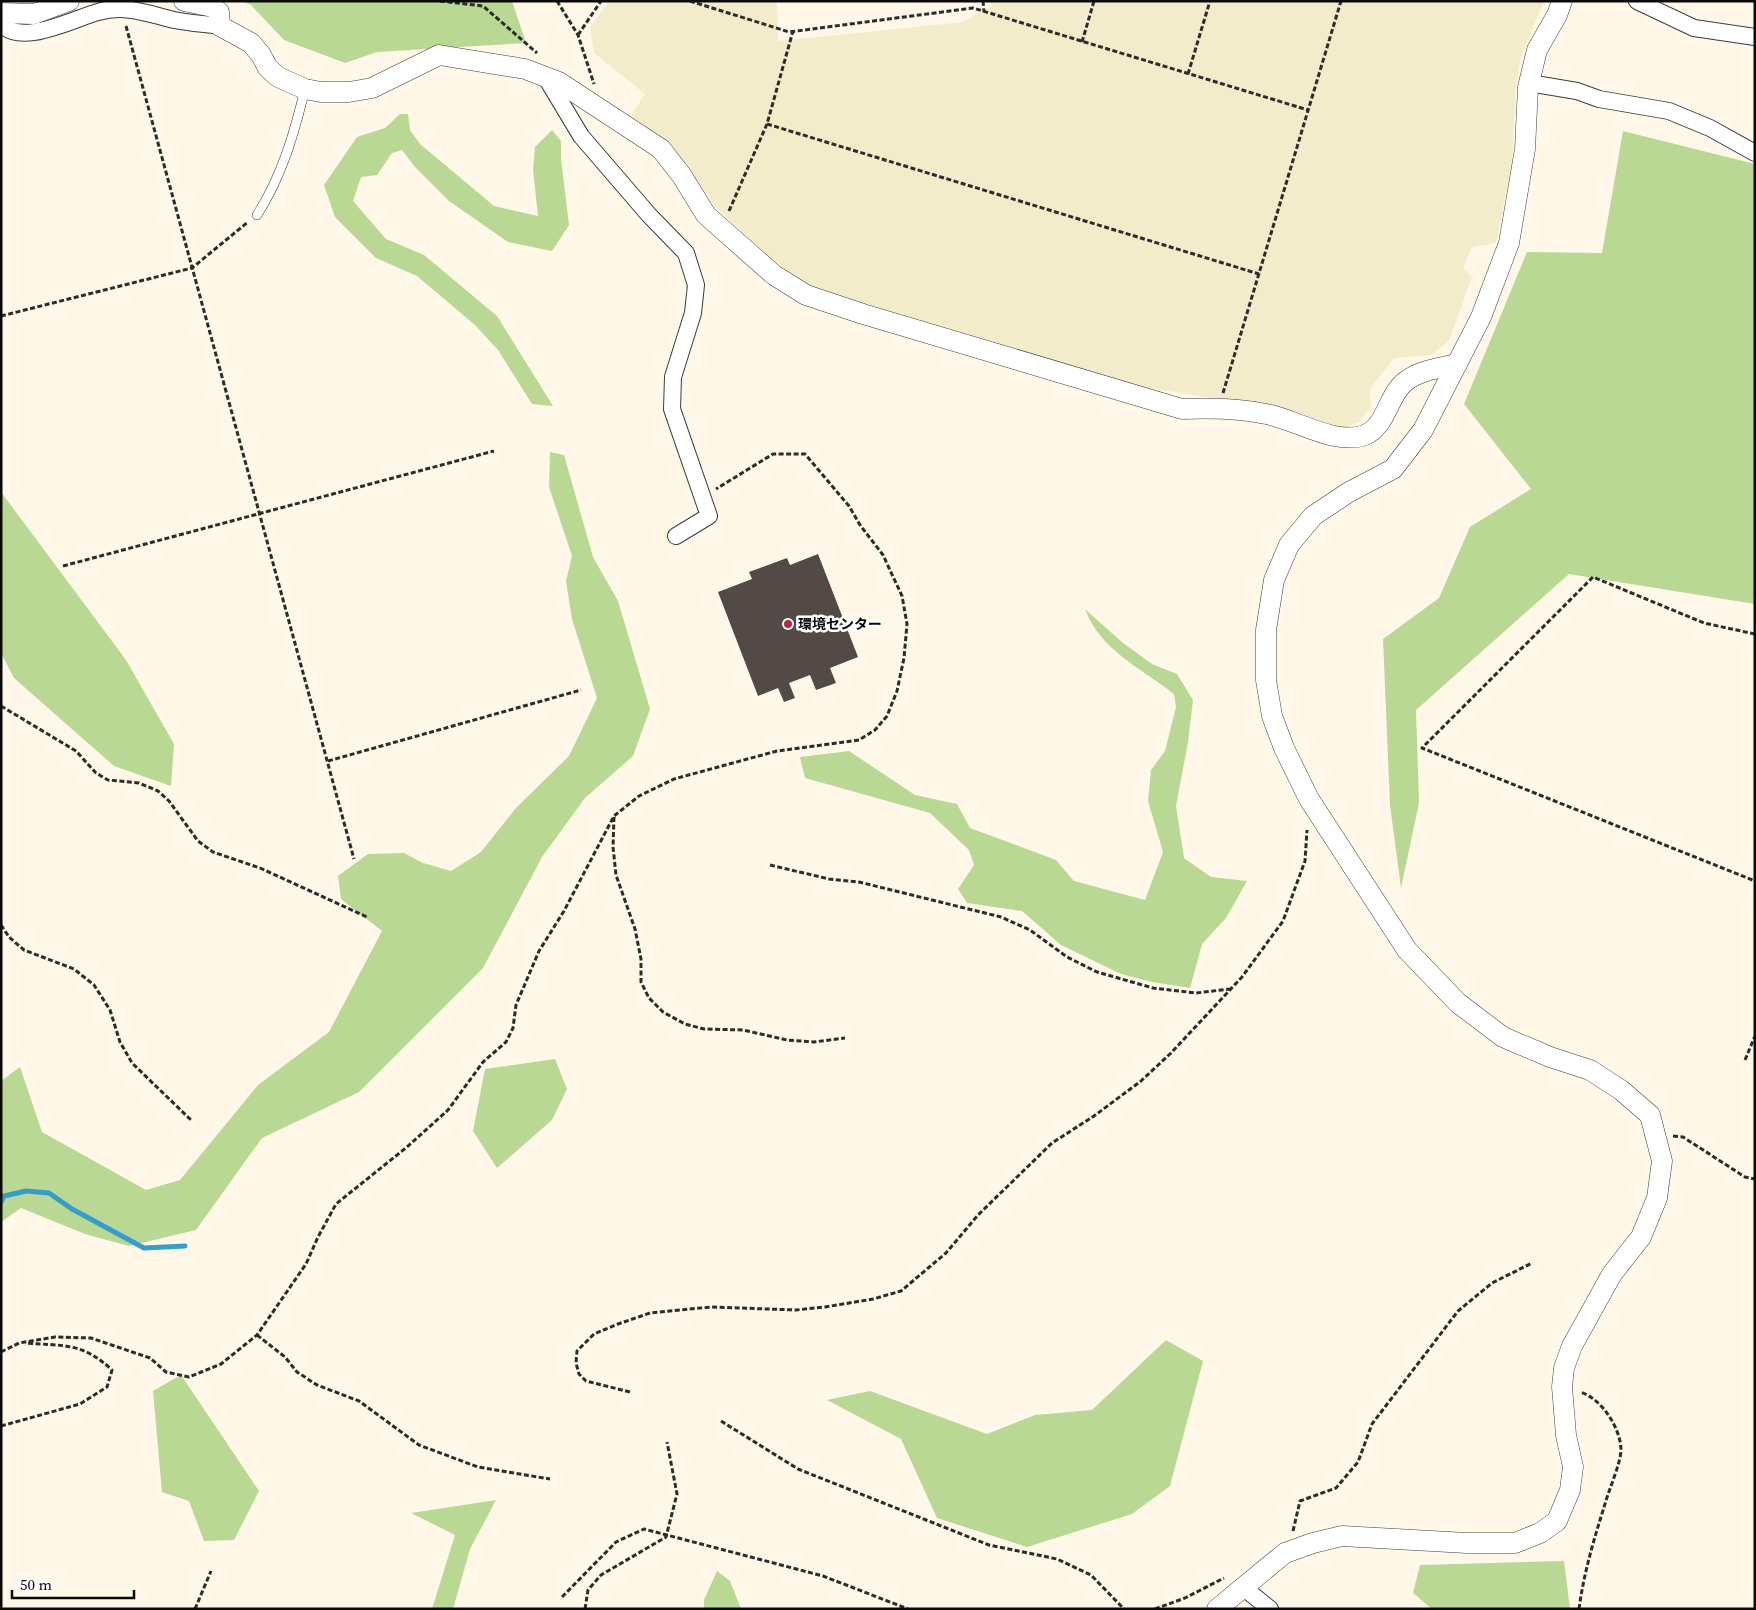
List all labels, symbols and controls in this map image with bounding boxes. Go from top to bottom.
place label: 環境センター [798,614,882,634]
marker: 環境センター [782,618,794,630]
scale bar [12,1568,135,1600]
text: 50 m [20,1574,52,1595]

